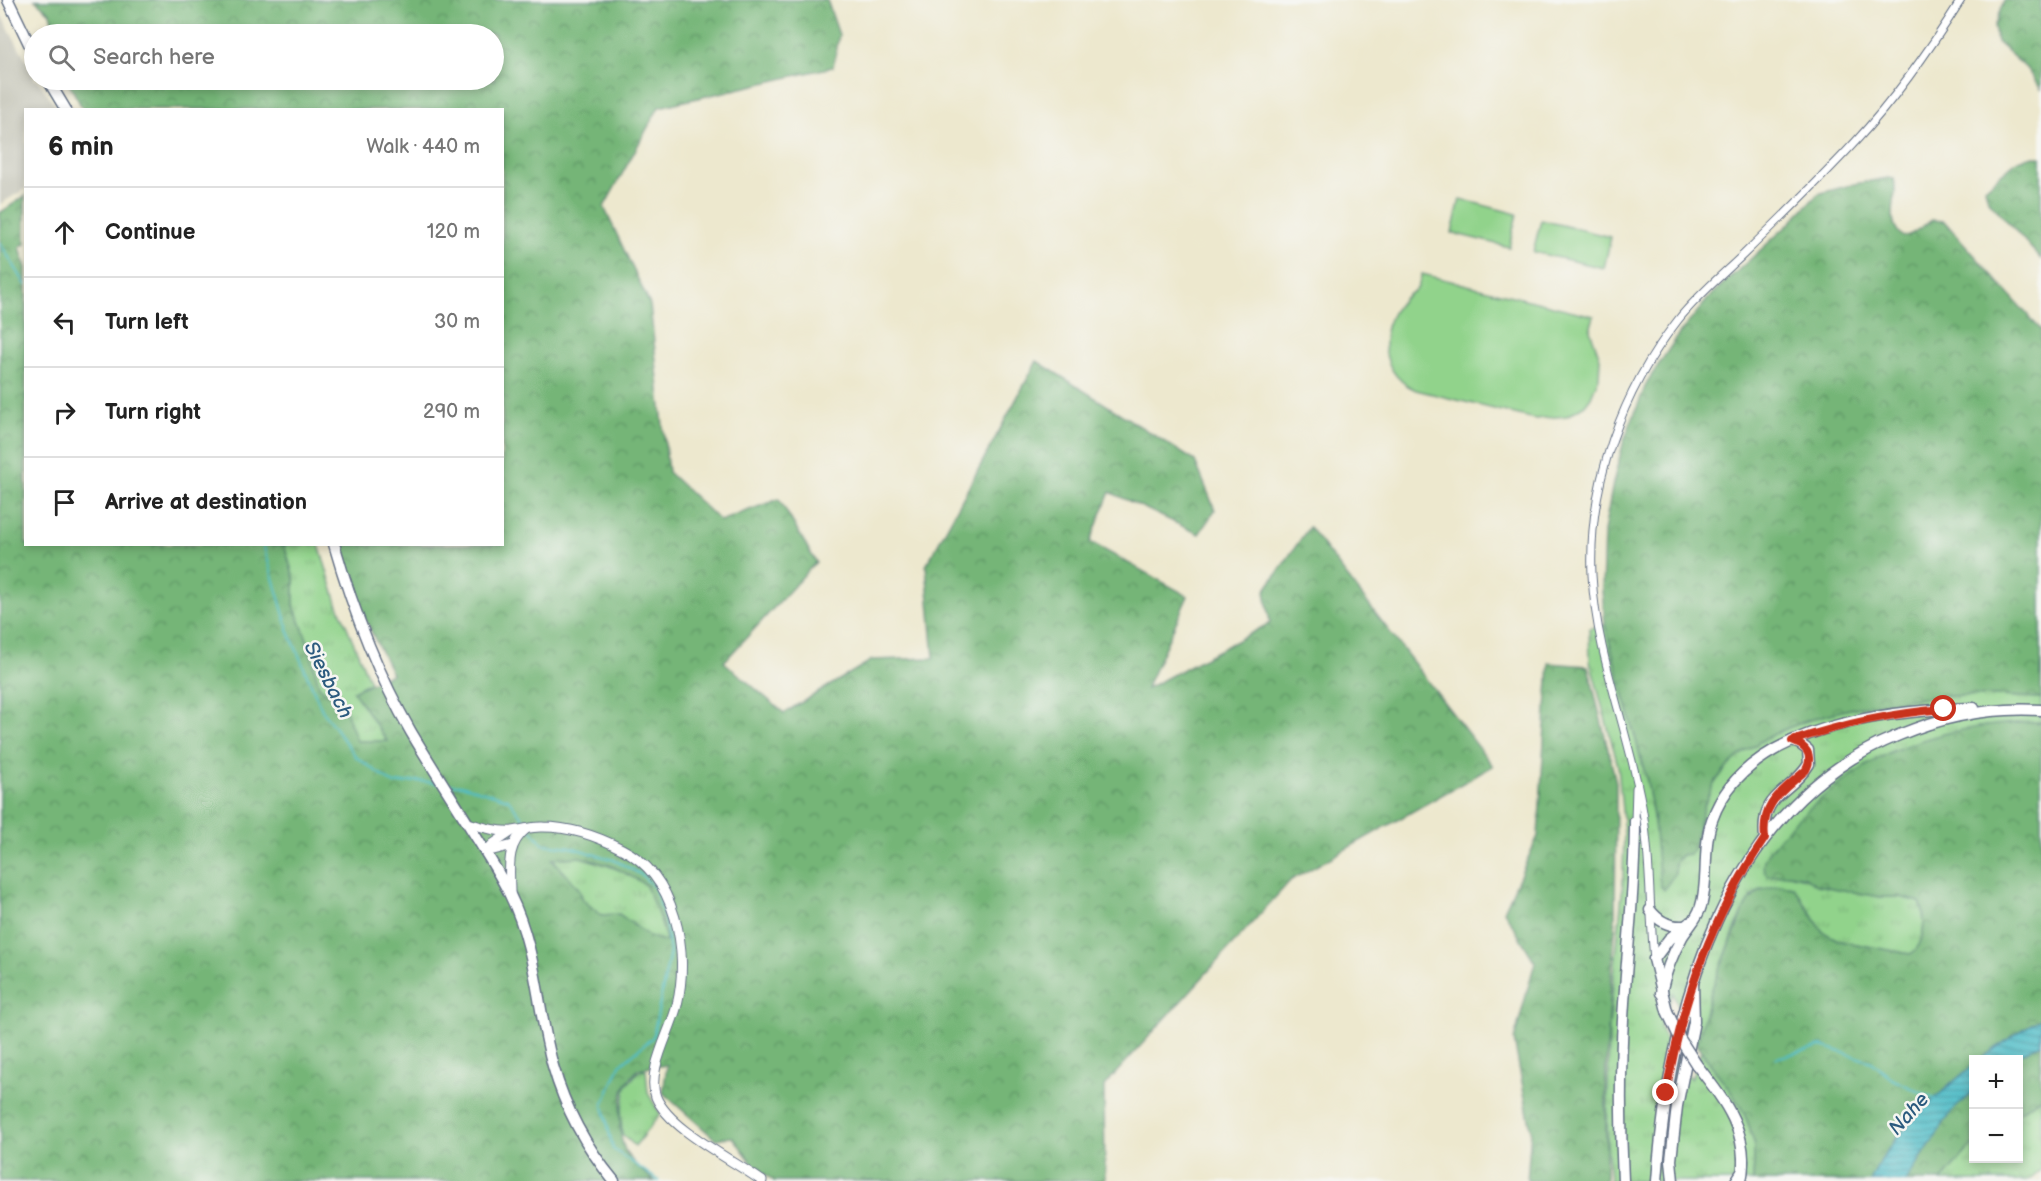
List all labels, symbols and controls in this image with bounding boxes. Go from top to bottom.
search box [24,24,504,90]
icon: search [45,41,78,74]
text: Search here [93,44,215,71]
text: 6 min [48,132,114,163]
text: Walk · 440 m [366,135,480,159]
icon: ahead [48,216,81,249]
text: Continue [105,219,195,246]
text: 120 m [427,220,480,244]
icon: left [48,306,81,339]
text: Turn left [105,309,189,336]
text: 30 m [434,310,480,334]
icon: right [48,396,81,429]
text: Turn right [105,399,201,426]
text: 290 m [423,400,480,424]
icon: arrive [48,486,81,519]
text: Arrive at destination [105,489,307,516]
water label: Siesbach [298,638,358,722]
route start [1930,695,1956,721]
map controls [1969,1055,2023,1163]
button: + [1969,1055,2023,1109]
route end [1652,1079,1678,1105]
water label: Nahe [1884,1088,1935,1140]
button: − [1969,1109,2023,1163]

